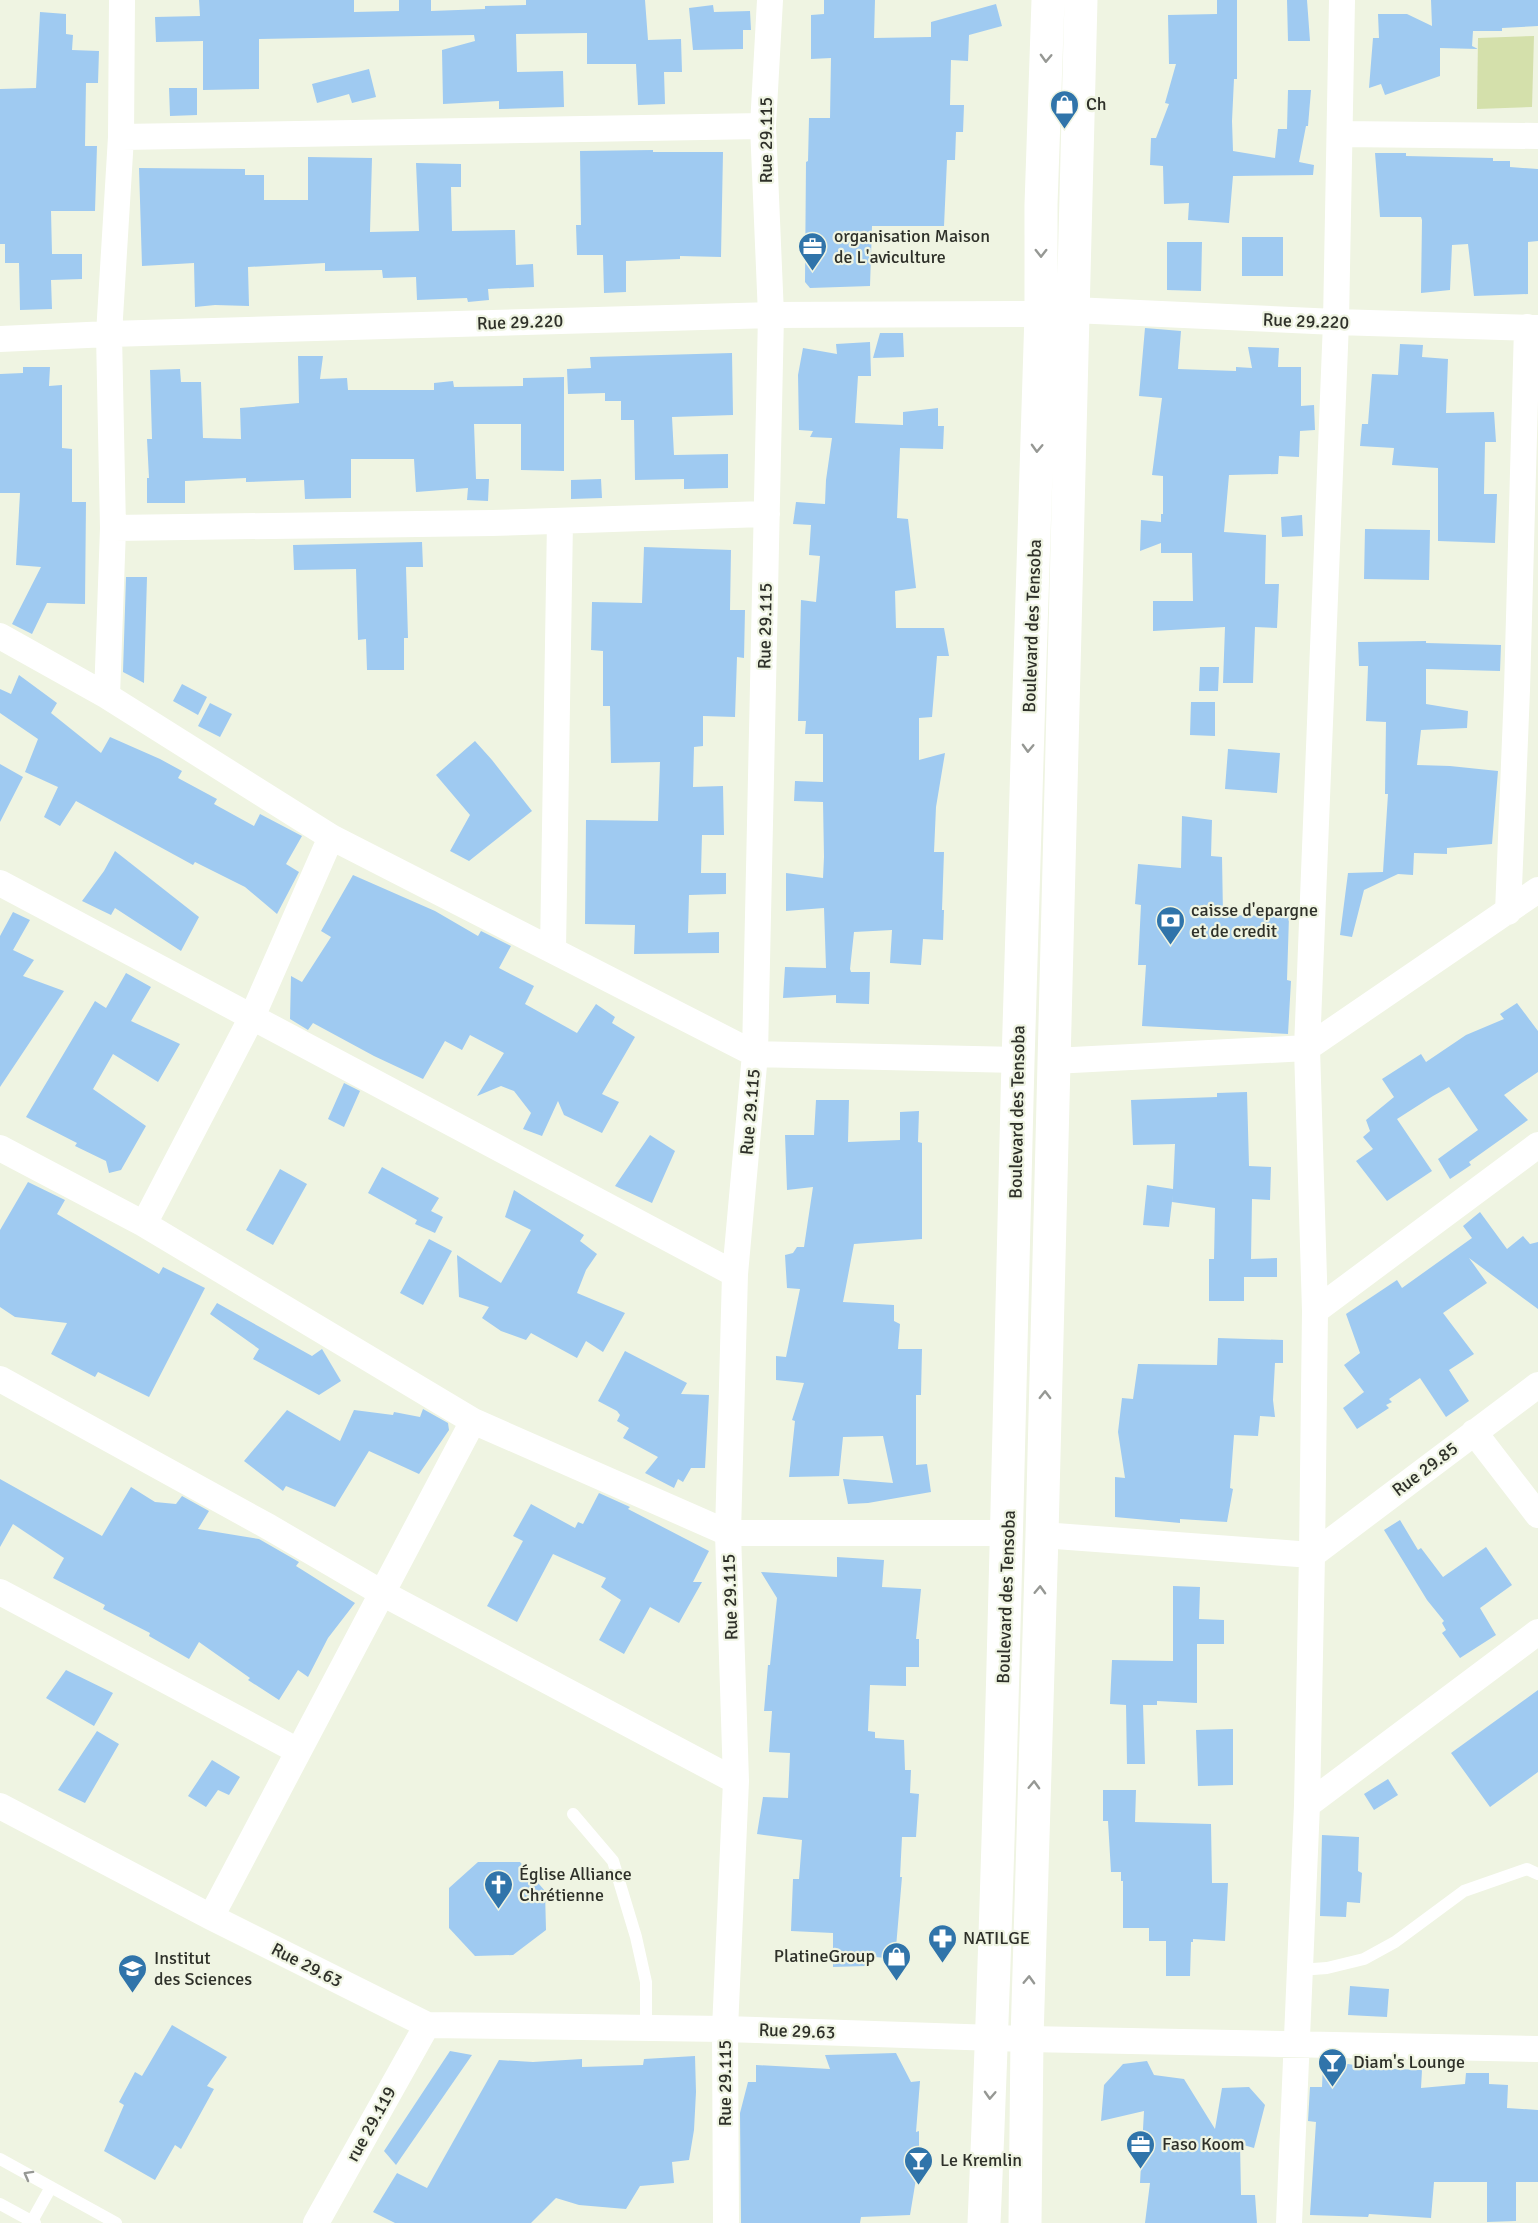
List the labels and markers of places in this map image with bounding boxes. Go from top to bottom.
shop icon: Ch [1049,88,1081,130]
place label: Ch [1086,93,1107,115]
place label: organisation Maison de L'aviculture [834,225,990,268]
office icon: organisation Maison de L'aviculture [797,230,829,272]
place label: caisse d'epargne et de credit [1191,899,1318,942]
bank icon: caisse d'epargne et de credit [1154,904,1186,946]
place label: Église Alliance Chrétienne [519,1863,632,1906]
church icon: Église Alliance Chrétienne [482,1868,514,1910]
pharmacy icon: NATILGE [926,1922,958,1964]
place label: NATILGE [963,1927,1030,1949]
shop icon: PlatineGroup [880,1940,912,1982]
place label: PlatineGroup [774,1945,875,1967]
place label: Institut des Sciences [154,1947,252,1990]
school or university icon: Institut des Sciences [117,1952,149,1994]
bar icon: Diam's Lounge [1316,2046,1348,2088]
place label: Diam's Lounge [1353,2051,1465,2073]
office icon: Faso Koom [1125,2128,1157,2170]
place label: Faso Koom [1162,2133,1245,2155]
bar icon: Le Kremlin [903,2144,935,2186]
place label: Le Kremlin [940,2149,1022,2171]

